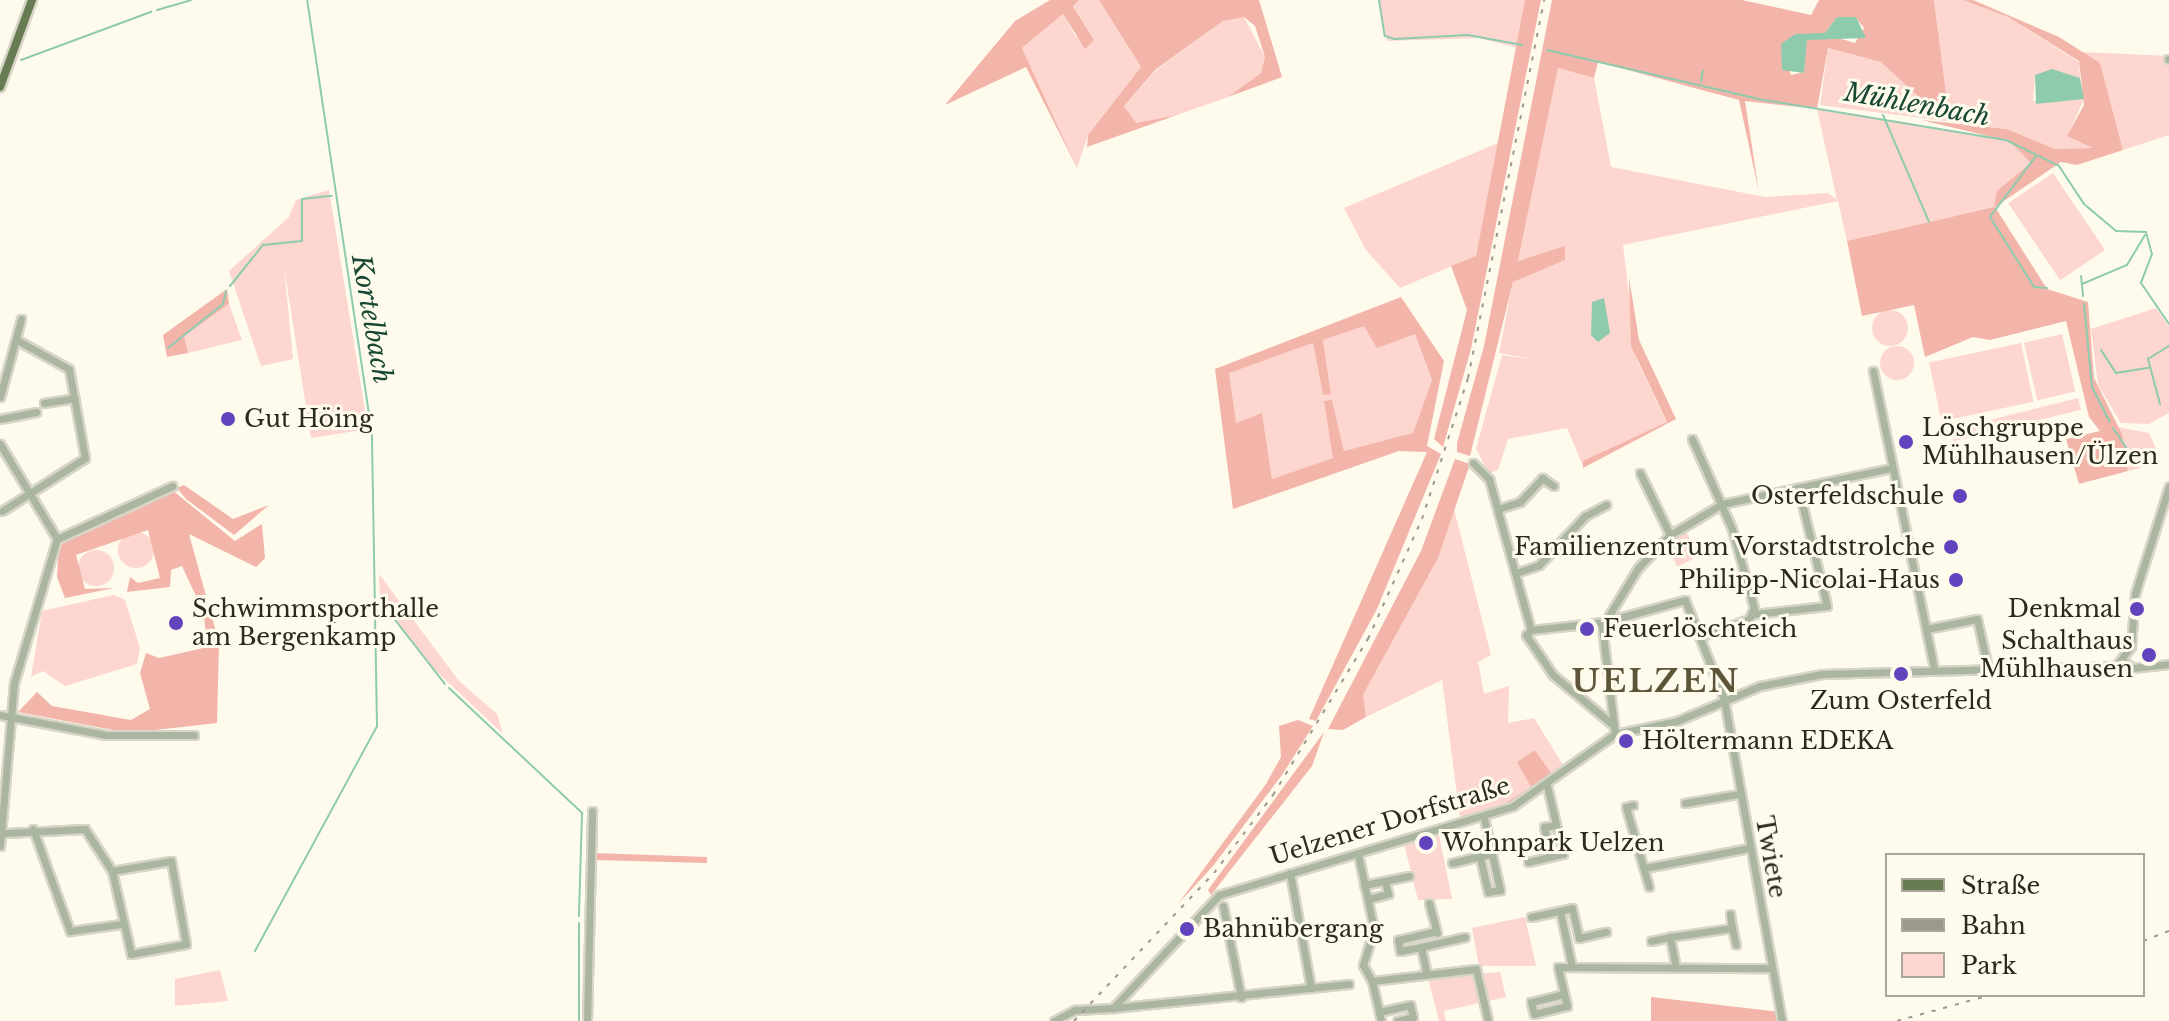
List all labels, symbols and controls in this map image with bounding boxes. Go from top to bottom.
water label: Mühlenbach [1842,77,1992,133]
water label: Kortelbach [344,252,398,386]
place label: Gut Höing [244,405,373,433]
marker: Gut Höing [219,410,237,428]
place label: Löschgruppe Mühlhausen/Ülzen [1922,414,2158,470]
marker: Löschgruppe Mühlhausen/Ülzen [1897,433,1915,451]
place label: Osterfeldschule [1751,482,1944,510]
marker: Osterfeldschule [1951,487,1969,505]
place label: Familienzentrum Vorstadtstrolche [1513,533,1935,561]
marker: Familienzentrum Vorstadtstrolche [1942,538,1960,556]
place label: Philipp-Nicolai-Haus [1679,566,1940,594]
marker: Philipp-Nicolai-Haus [1947,571,1965,589]
place label: Schwimmsporthalle am Bergenkamp [192,595,439,651]
place label: Denkmal [2008,595,2121,623]
marker: Denkmal [2128,600,2146,618]
marker: Schwimmsporthalle am Bergenkamp [167,614,185,632]
place label: Feuerlöschteich [1603,615,1797,643]
marker: Feuerlöschteich [1578,620,1596,638]
place label: Schalthaus Mühlhausen [1980,627,2133,683]
marker: Schalthaus Mühlhausen [2140,646,2158,664]
district label: UELZEN [1572,662,1740,700]
marker: Zum Osterfeld [1892,665,1910,683]
place label: Zum Osterfeld [1810,687,1992,715]
place label: Höltermann EDEKA [1642,727,1893,755]
marker: Höltermann EDEKA [1617,732,1635,750]
street label: Uelzener Dorfstraße [1266,771,1514,871]
street label: Twiete [1750,814,1792,900]
place label: Wohnpark Uelzen [1442,829,1665,857]
marker: Wohnpark Uelzen [1417,834,1435,852]
legend [1885,853,2145,997]
text: Straße [1961,871,2040,900]
text: Bahn [1961,911,2026,940]
place label: Bahnübergang [1203,915,1383,943]
marker: Bahnübergang [1178,920,1196,938]
text: Park [1961,951,2017,980]

